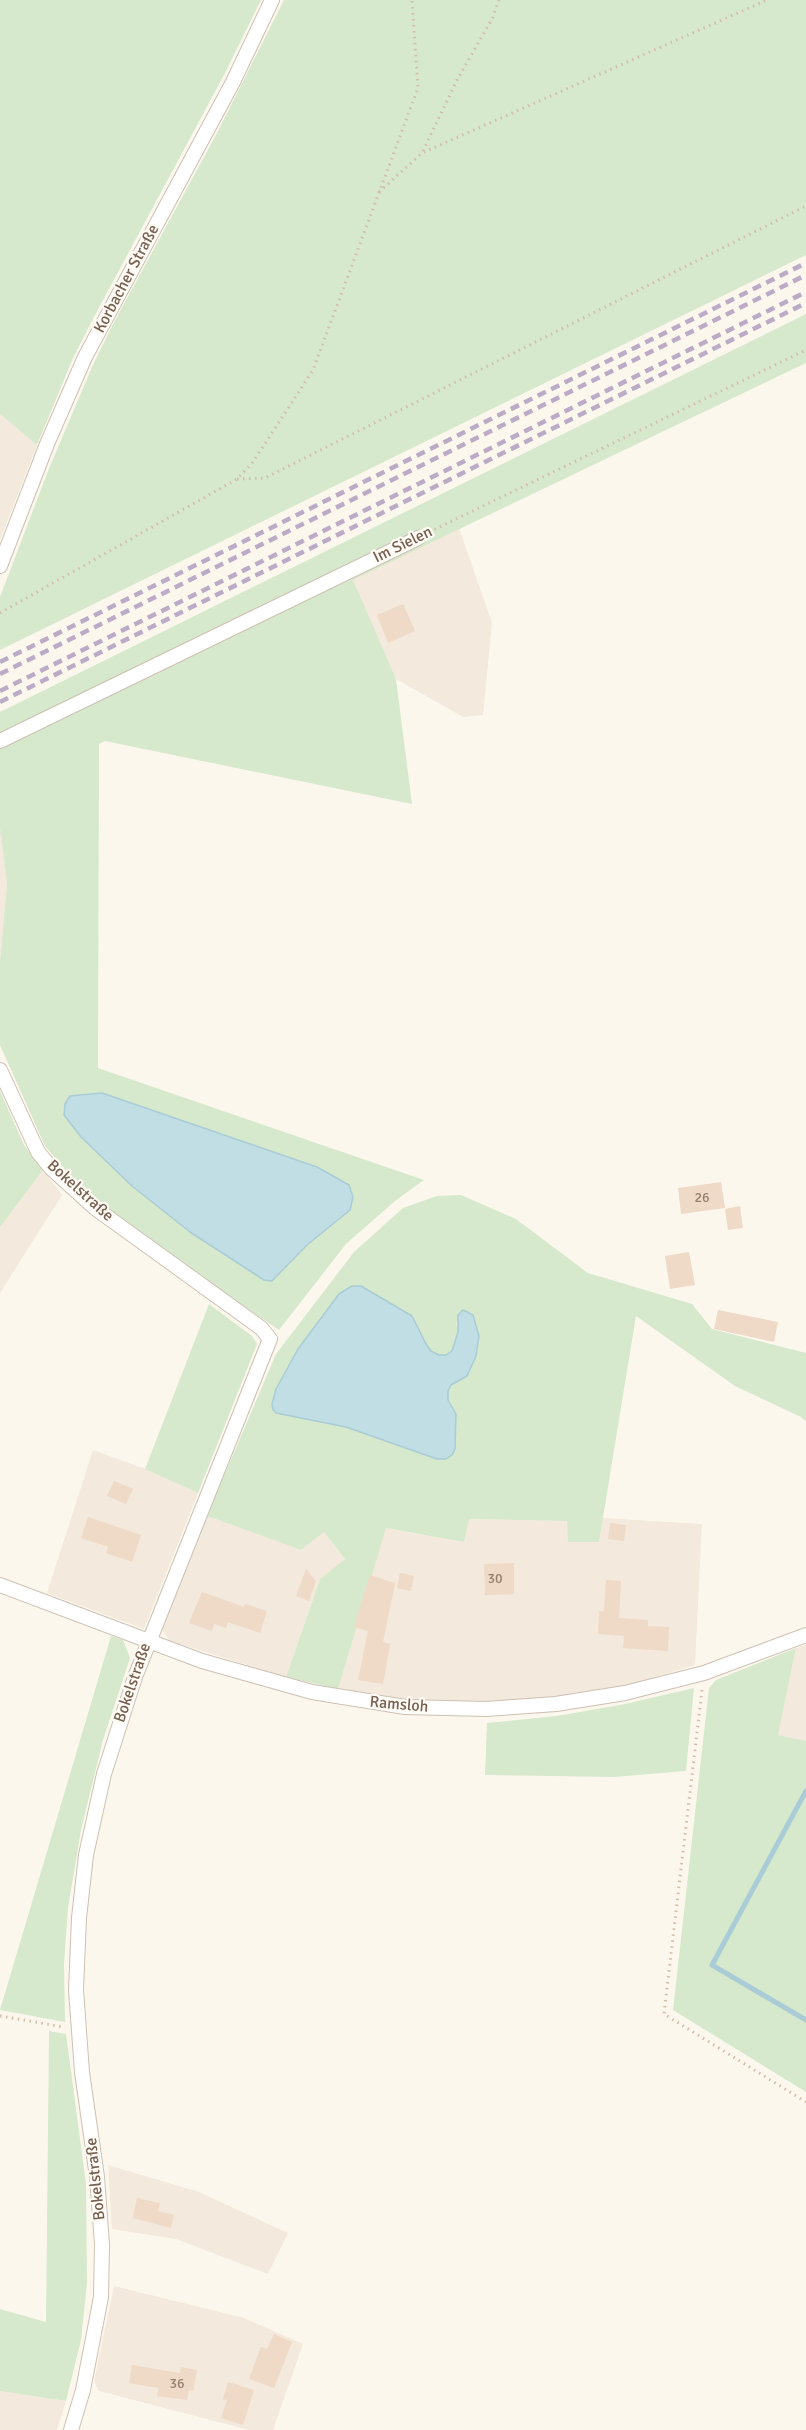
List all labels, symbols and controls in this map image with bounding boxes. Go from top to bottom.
street label: Korbacher Straße [90,221,164,337]
street label: Im Sielen [370,522,436,568]
street label: Bokelstraße [43,1156,117,1226]
house number: 26 [694,1190,710,1206]
house number: 30 [487,1571,503,1587]
street label: Bokelstraße [110,1641,156,1725]
street label: Ramsloh [369,1693,429,1717]
street label: Bokelstraße [82,2137,110,2221]
house number: 36 [169,2376,185,2392]

